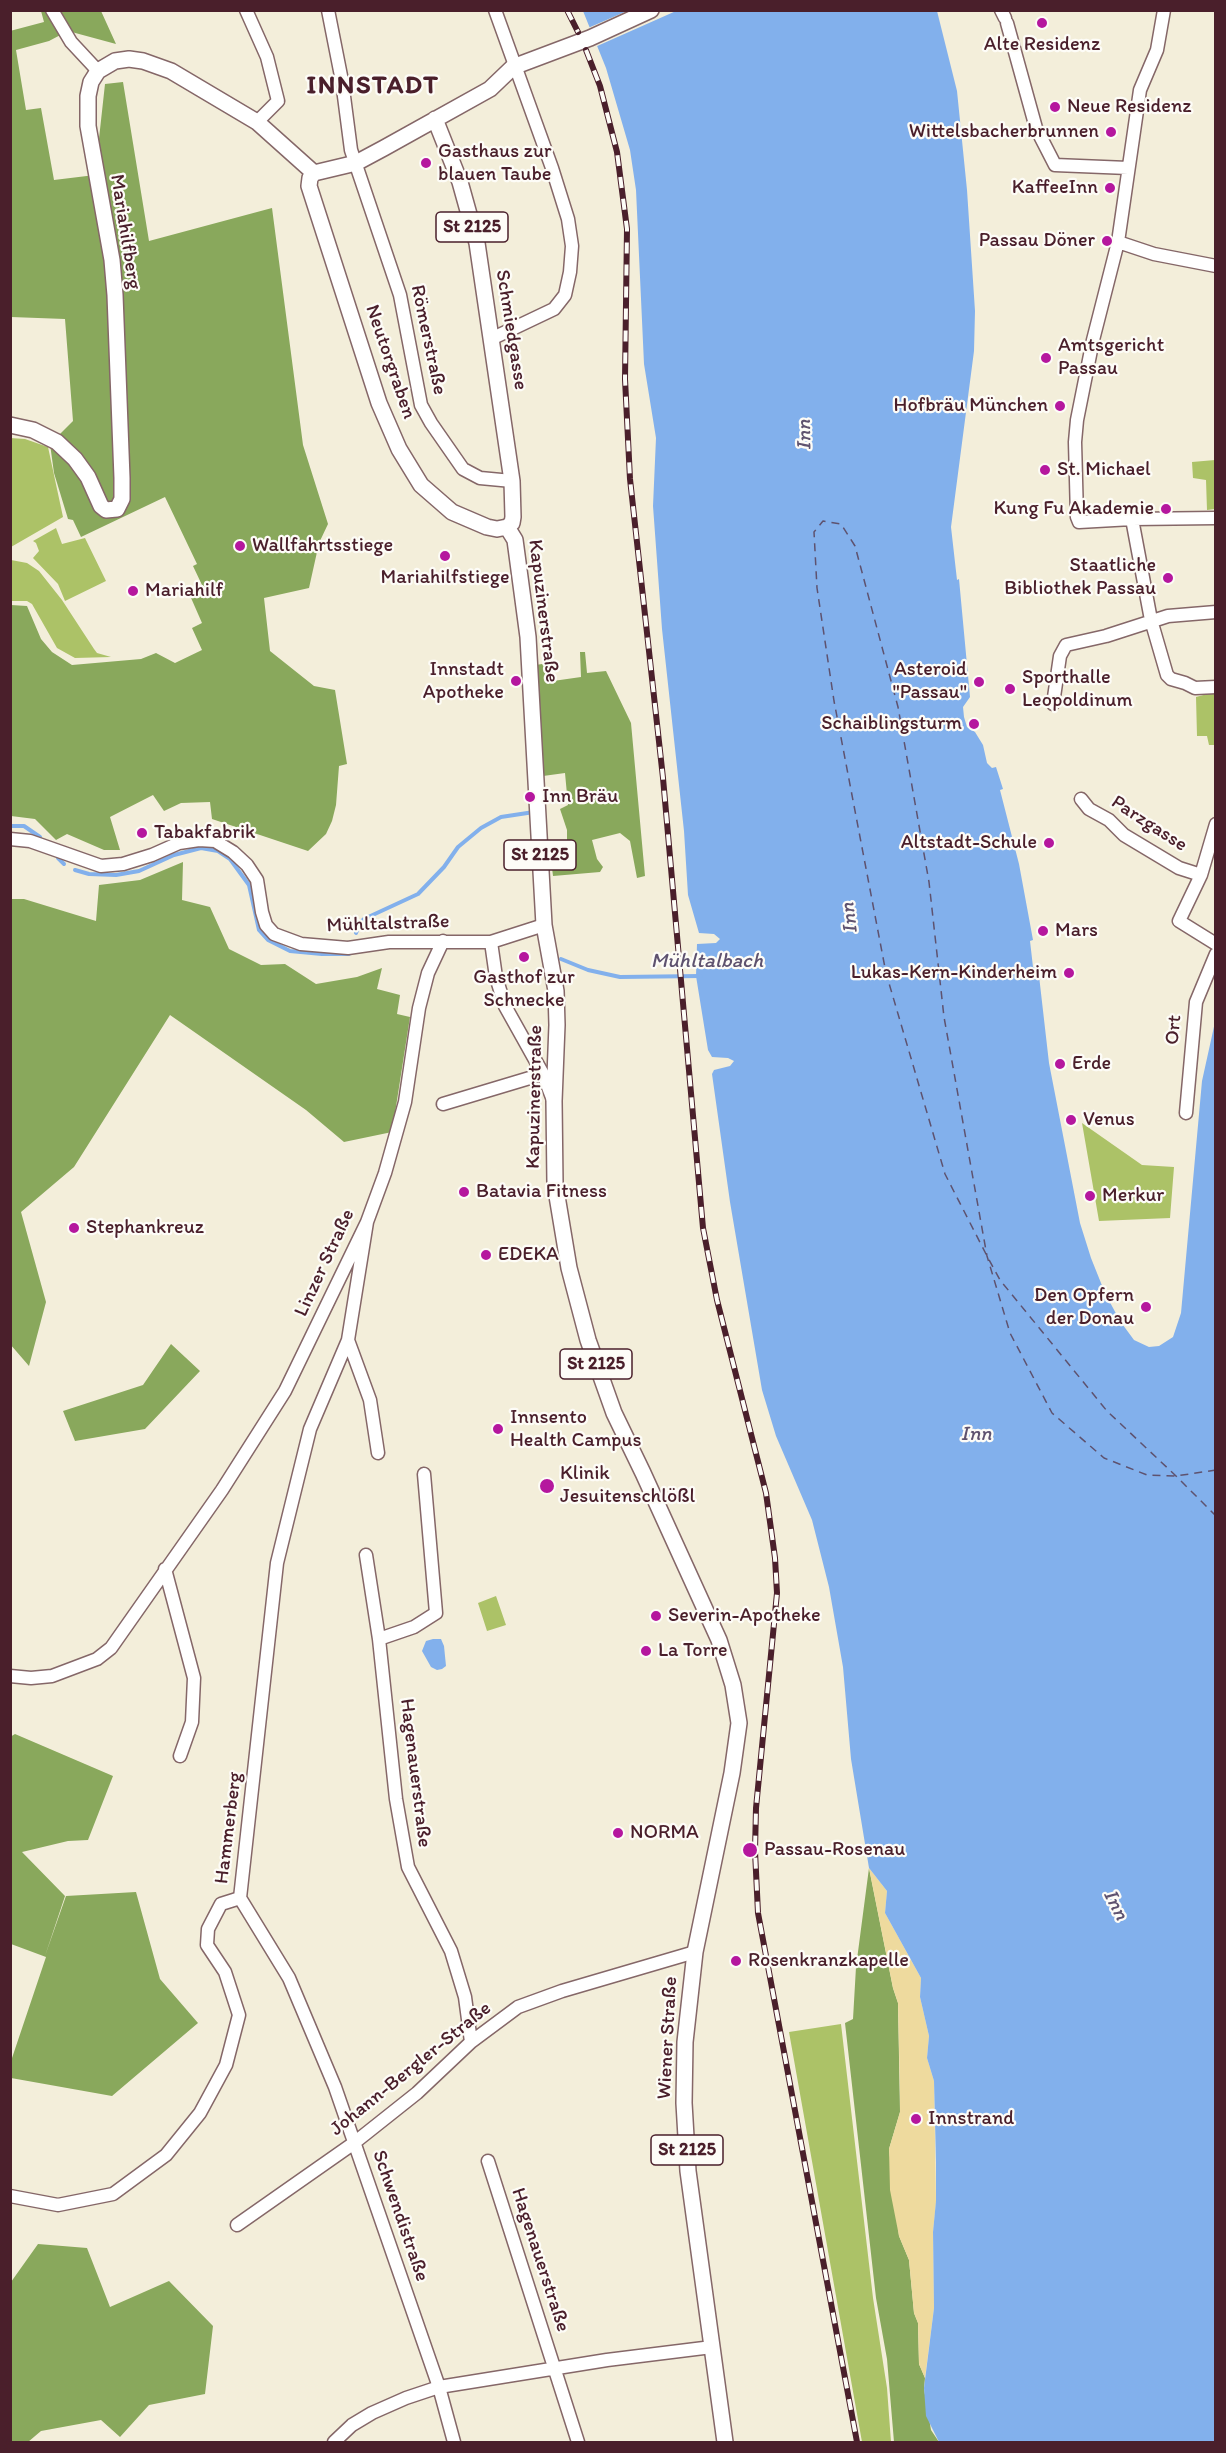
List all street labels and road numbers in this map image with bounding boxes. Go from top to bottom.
street label: Mariahilfberg [104,173,146,291]
road number: St 2125 [436,212,508,242]
street label: Schmiedgasse [490,268,532,392]
street label: Römerstraße [405,283,451,397]
street label: Neutorgraben [359,302,421,422]
street label: Kapuzinerstraße [522,538,564,684]
street label: Parzgasse [1106,791,1192,857]
road number: St 2125 [504,840,576,870]
street label: Mühltalstraße [326,910,450,938]
street label: Ort [1161,1014,1187,1046]
street label: Kapuzinerstraße [522,1025,548,1169]
street label: Linzer Straße [290,1205,360,1321]
road number: St 2125 [560,1349,632,1379]
street label: Hagenauerstraße [394,1697,436,1849]
street label: Hammerberg [210,1771,248,1885]
street label: Wiener Straße [653,1976,683,2100]
street label: Johann-Bergler-Straße [326,1997,496,2141]
road number: St 2125 [651,2135,723,2165]
street label: Schwendistraße [366,2147,434,2285]
street label: Hagenauerstraße [505,2185,575,2335]

